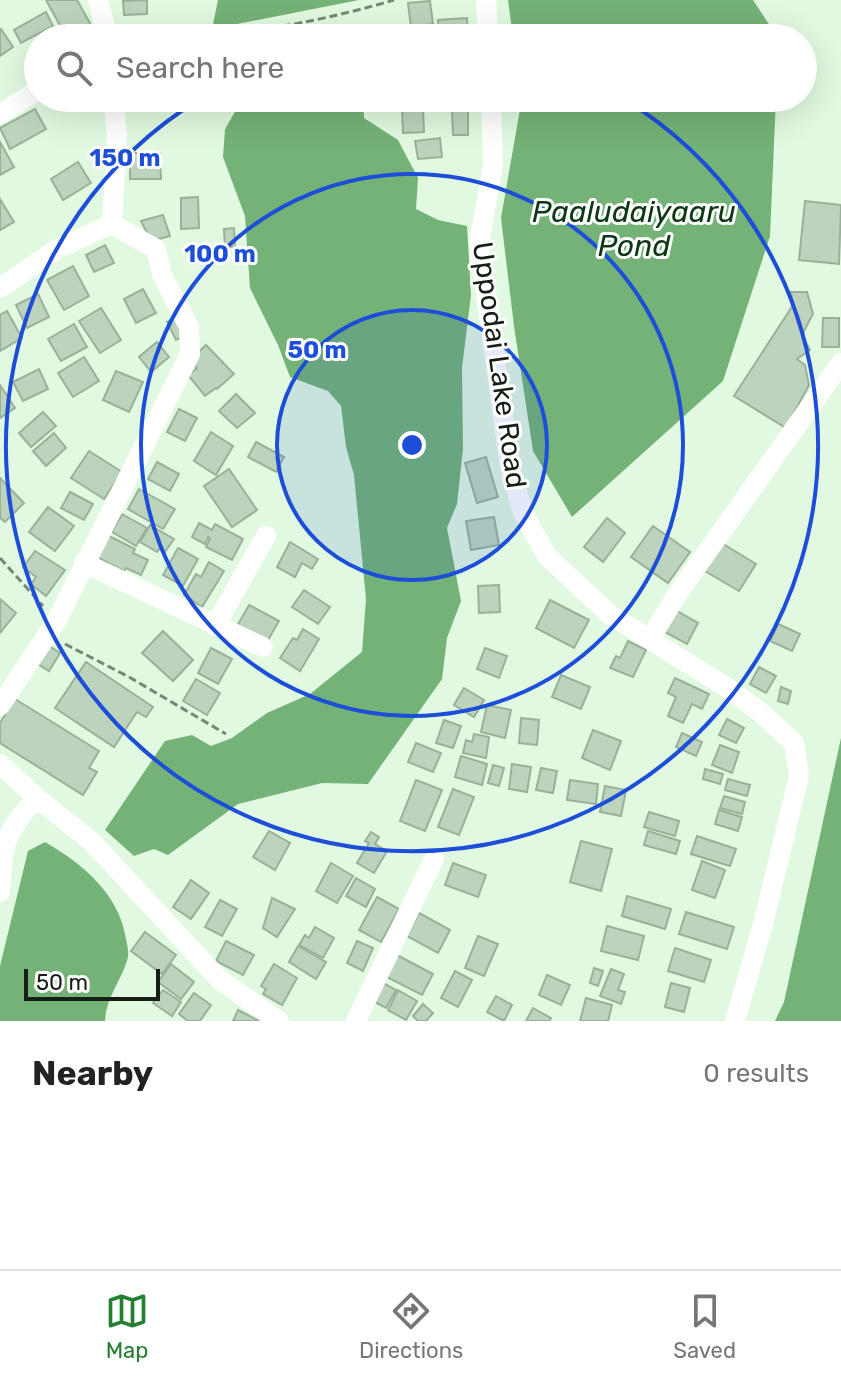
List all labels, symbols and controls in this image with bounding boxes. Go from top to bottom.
search box [24,24,817,112]
icon: search [52,46,96,90]
text: Search here [116,50,284,86]
text: 150 m [90,144,160,172]
water label: Paaludaiyaaru Pond [532,194,736,264]
text: 100 m [184,240,256,268]
street label: Uppodai Lake Road [466,240,533,491]
text: 50 m [288,336,346,364]
centre of rings [398,431,426,459]
scale bar [24,965,160,1001]
text: 50 m [36,969,88,996]
text: Nearby [32,1053,153,1094]
text: 0 results [703,1058,809,1089]
tab: Map [105,1289,149,1364]
tab: Directions [359,1289,463,1364]
tab: Saved [673,1289,736,1364]

